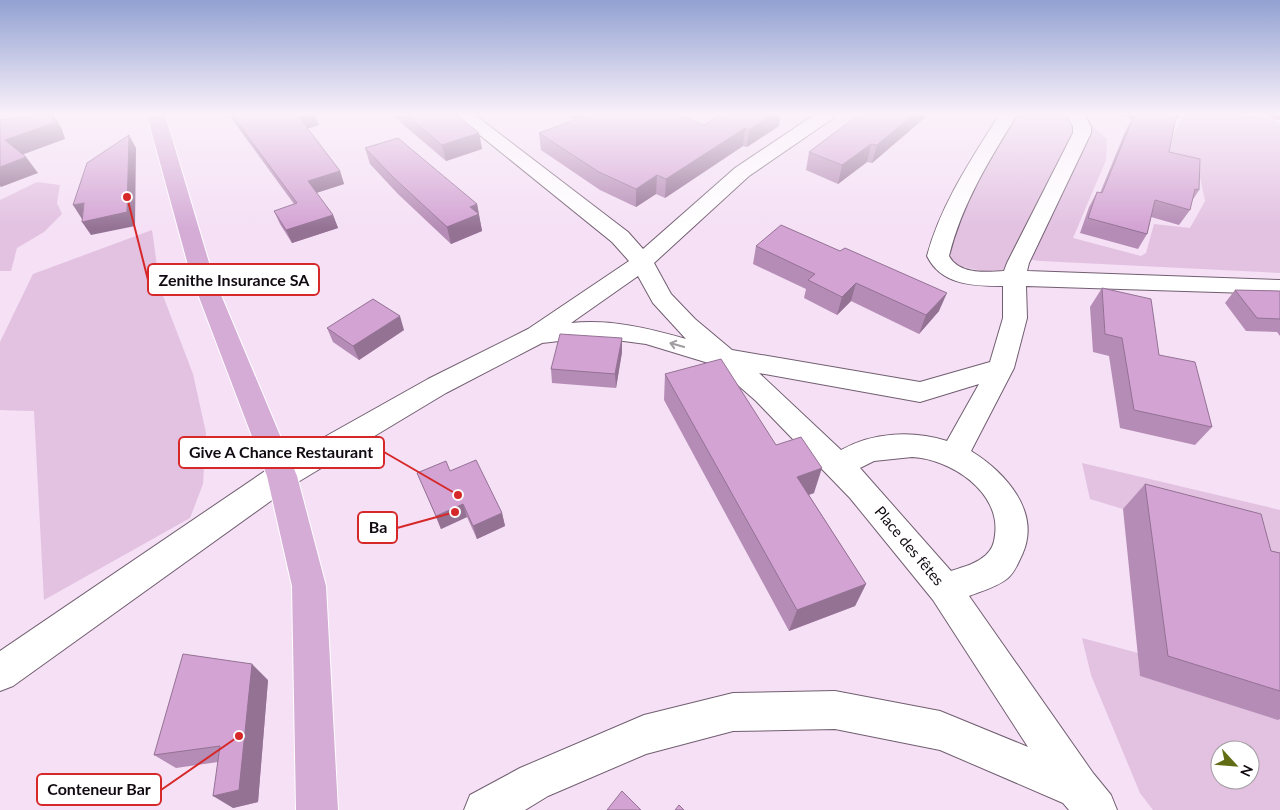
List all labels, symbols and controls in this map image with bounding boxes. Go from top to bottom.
callout: Zenithe Insurance SA [148,264,319,295]
text: Zenithe Insurance SA [159,270,310,289]
one-way arrow [670,339,686,349]
callout: Give A Chance Restaurant [179,437,384,468]
text: Give A Chance Restaurant [189,442,373,461]
street label: Place des fêtes [871,502,948,589]
callout: Ba [358,512,397,543]
text: Ba [369,517,387,536]
north arrow [1210,740,1260,790]
text: N [1237,762,1257,779]
callout: Conteneur Bar [37,774,161,805]
text: Conteneur Bar [47,779,151,798]

